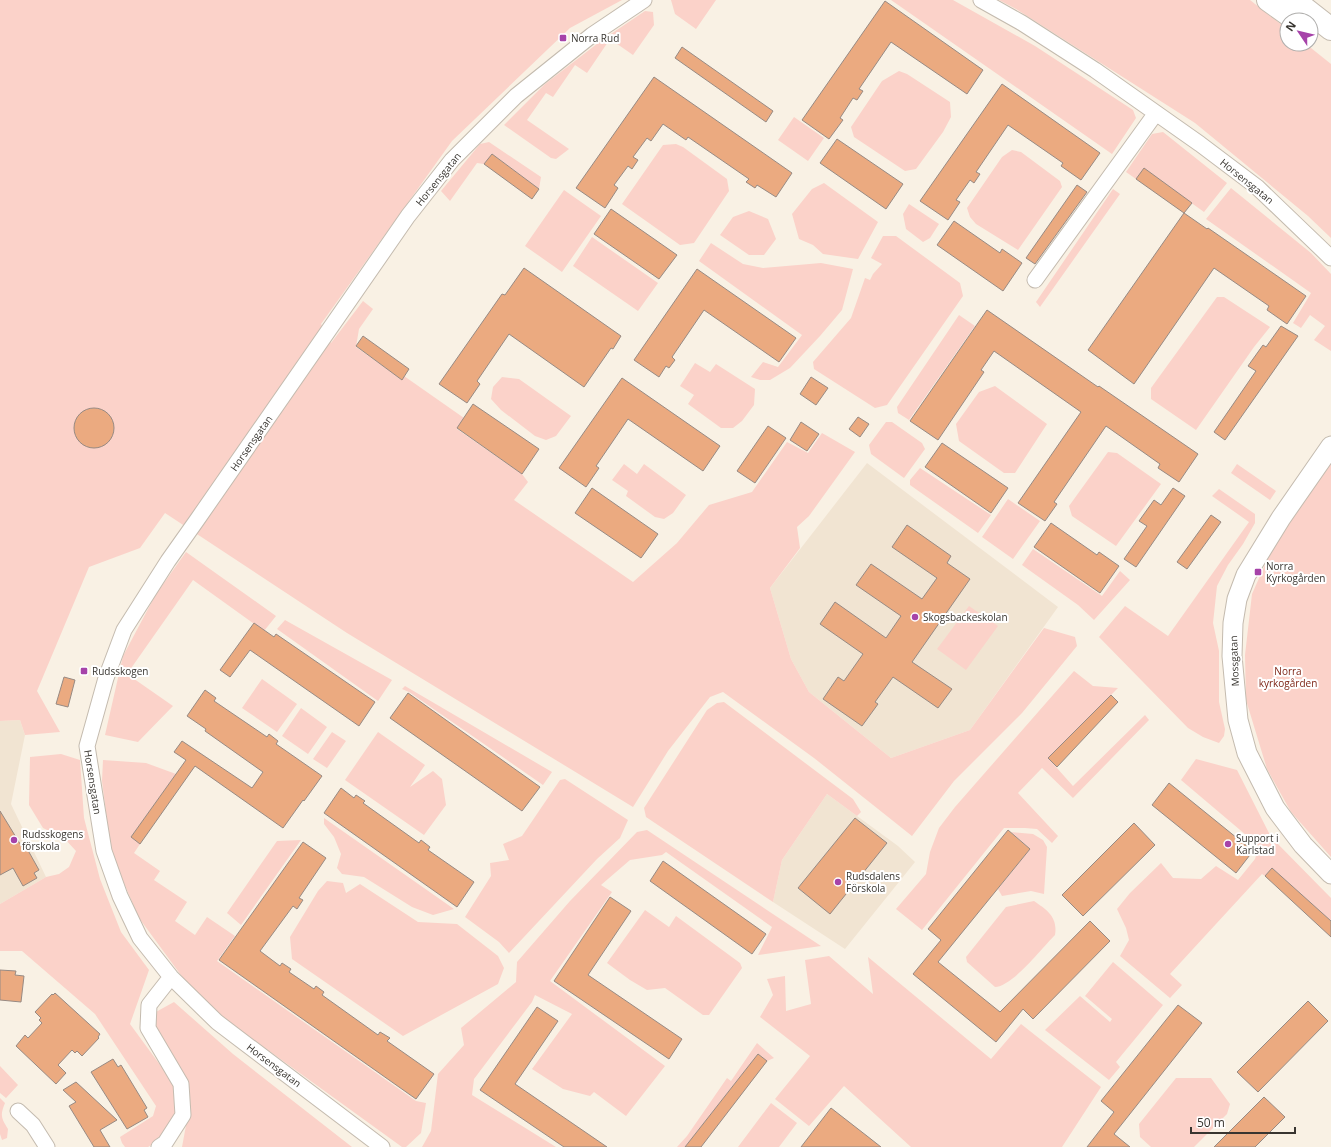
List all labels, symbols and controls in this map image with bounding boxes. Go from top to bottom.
north arrow [1279,12,1319,52]
text: N [1282,18,1299,34]
place label: Norra Rud [571,31,619,45]
marker: Norra Rud [558,33,568,43]
street label: Horsensgatan [412,149,464,209]
street label: Horsensgatan [1217,155,1277,207]
street label: Horsensgatan [227,412,275,474]
place label: Norra Kyrkogården [1266,559,1325,585]
marker: Norra Kyrkogården [1253,567,1263,577]
place label: Skogsbackeskolan [923,610,1008,624]
marker: Skogsbackeskolan [910,612,920,622]
street label: Mossgatan [1226,635,1242,687]
place label: Rudsskogen [92,664,148,678]
park label: Norra kyrkogården [1259,664,1317,690]
marker: Rudsskogen [79,666,89,676]
street label: Horsensgatan [81,749,105,815]
place label: Rudsskogens förskola [22,827,83,853]
place label: Support i Karlstad [1236,831,1279,857]
marker: Rudsskogens förskola [9,835,19,845]
marker: Support i Karlstad [1223,839,1233,849]
place label: Rudsdalens Förskola [846,869,900,895]
marker: Rudsdalens Förskola [833,877,843,887]
street label: Horsensgatan [244,1040,304,1090]
scale bar [1191,1109,1295,1135]
text: 50 m [1197,1114,1225,1131]

